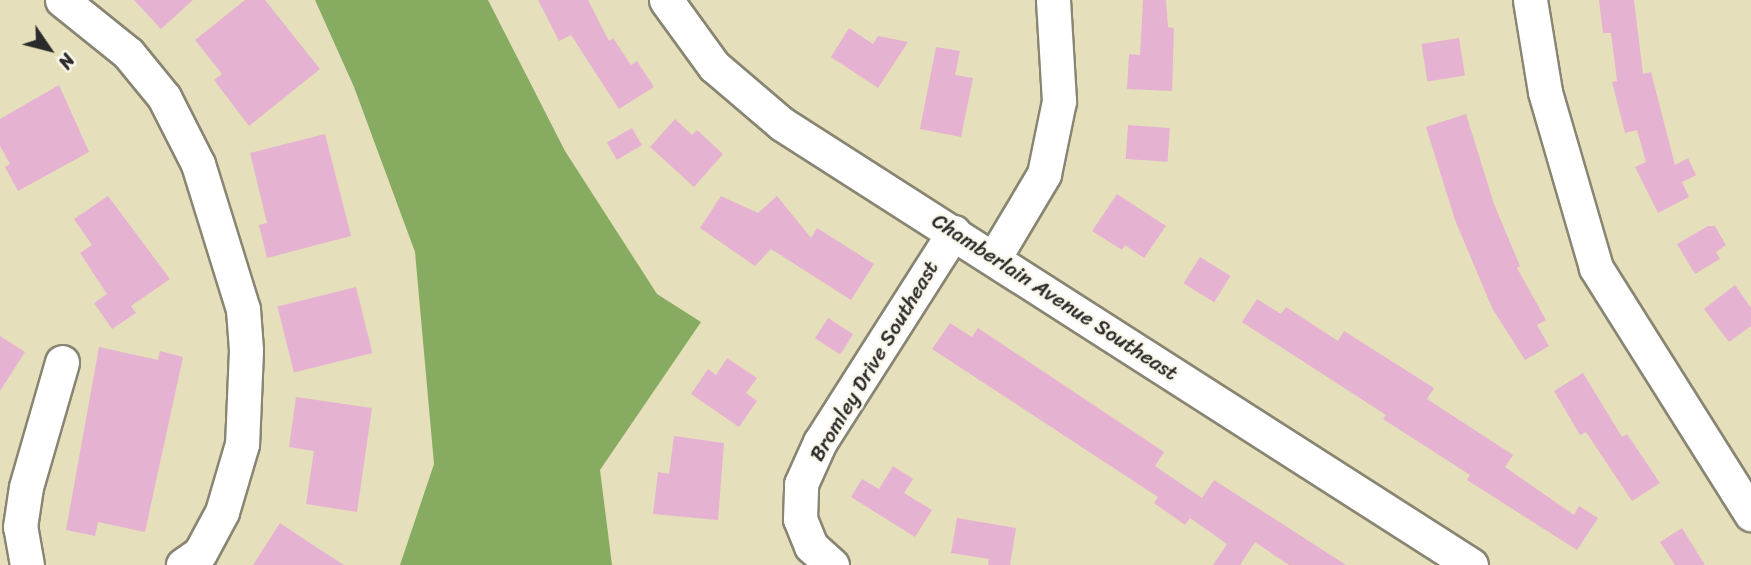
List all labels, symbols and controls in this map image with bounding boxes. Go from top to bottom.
north arrow [14,14,84,84]
text: N [49,46,84,76]
street label: Chamberlain Avenue Southeast [928,208,1182,386]
street label: Bromley Drive Southeast [804,257,944,465]

